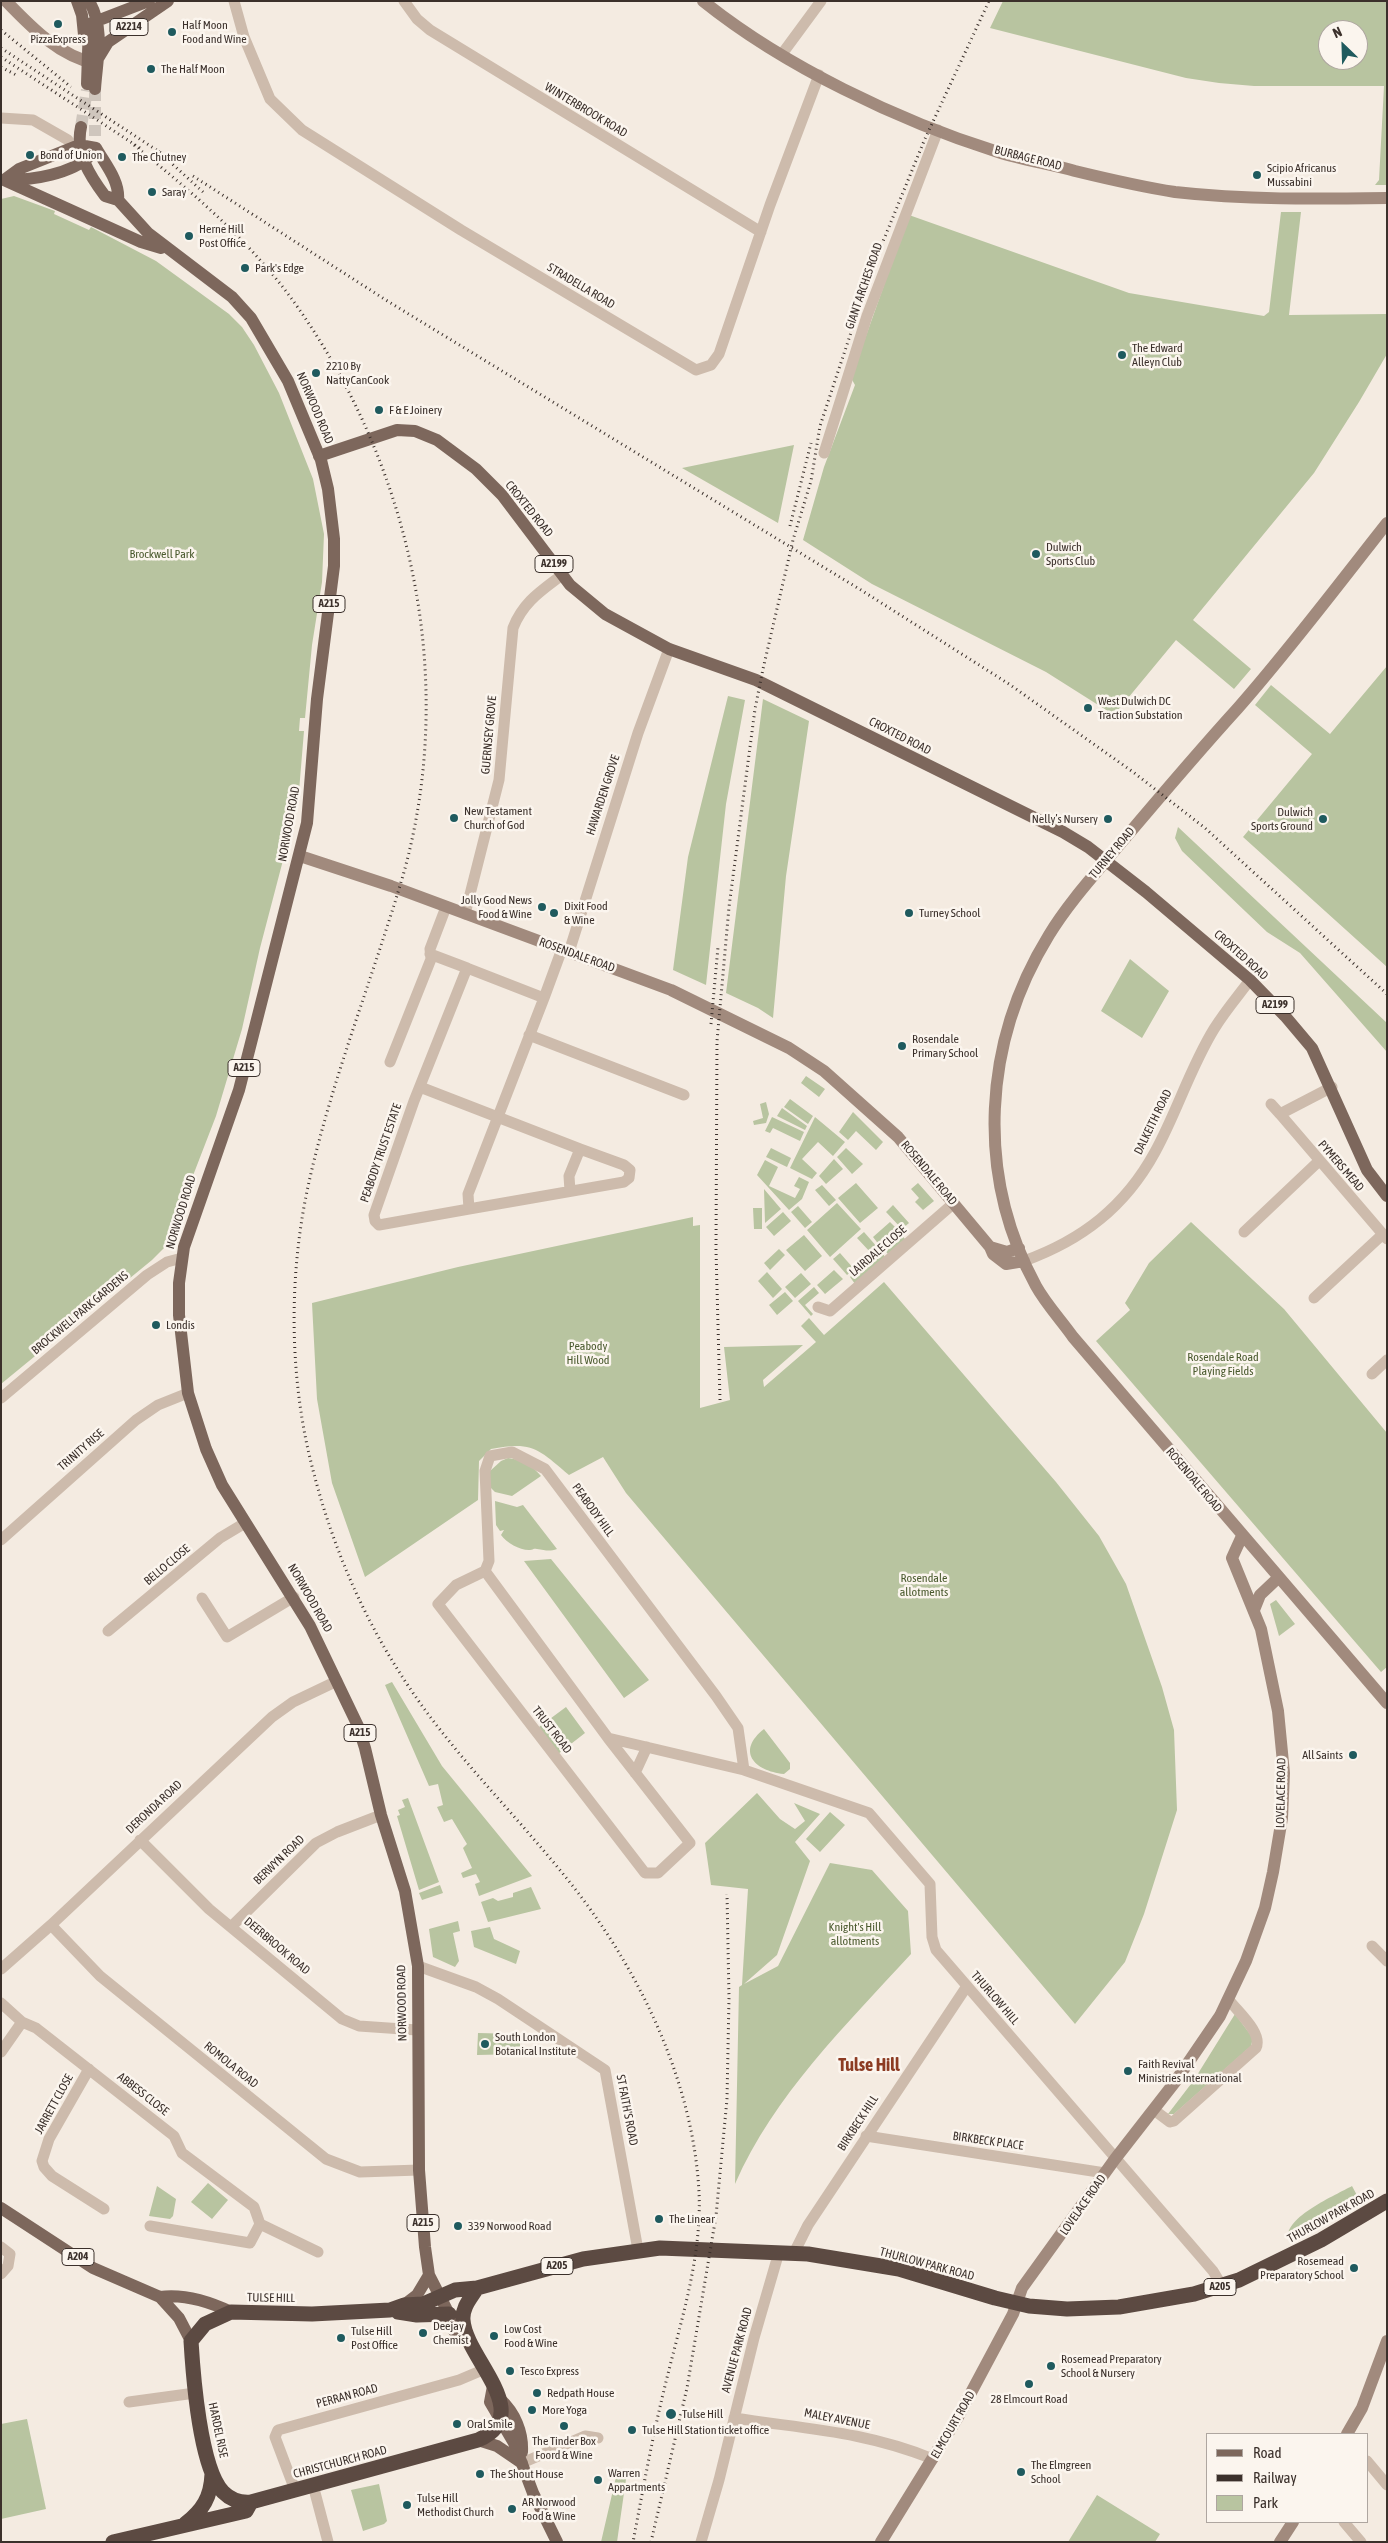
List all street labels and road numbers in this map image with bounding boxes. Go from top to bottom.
road number: A2214 [110,18,148,36]
street label: WINTERBROOK ROAD [542,80,630,140]
street label: BURBAGE ROAD [993,143,1063,173]
street label: GIANT ARCHES ROAD [842,241,886,331]
street label: STRADELLA ROAD [545,260,617,312]
street label: NORWOOD ROAD [293,370,337,446]
street label: CROXTED ROAD [502,478,556,540]
road number: A2199 [535,556,573,572]
road number: A215 [313,596,345,612]
street label: GUERNSEY GROVE [478,695,500,775]
street label: CROXTED ROAD [867,714,933,758]
street label: HAWARDEN GROVE [583,753,623,837]
street label: NORWOOD ROAD [275,785,303,863]
street label: TURNEY ROAD [1086,824,1138,882]
street label: CROXTED ROAD [1211,927,1271,983]
street label: ROSENDALE ROAD [537,935,617,975]
road number: A2199 [1256,996,1294,1014]
road number: A215 [228,1060,260,1076]
street label: DALKEITH ROAD [1131,1087,1175,1157]
street label: PEABODY TRUST ESTATE [357,1102,405,1204]
street label: ROSENDALE ROAD [898,1138,960,1208]
street label: PYMERS MEAD [1315,1138,1367,1194]
street label: NORWOOD ROAD [163,1173,199,1251]
street label: LAIRDALE CLOSE [847,1222,909,1280]
street label: BROCKWELL PARK GARDENS [29,1268,131,1358]
street label: TRINITY RISE [55,1426,107,1474]
street label: ROSENDALE ROAD [1163,1445,1225,1515]
street label: PEABODY HILL [569,1481,617,1539]
street label: BELLO CLOSE [141,1542,193,1588]
street label: NORWOOD ROAD [285,1561,335,1635]
street label: TRUST ROAD [529,1704,575,1756]
road number: A215 [344,1725,376,1742]
street label: LOVELACE ROAD [1273,1758,1289,1828]
street label: DERONDA ROAD [123,1777,185,1837]
street label: BERWYN ROAD [251,1832,307,1888]
street label: DEERBROOK ROAD [241,1914,313,1978]
street label: NORWOOD ROAD [394,1965,410,2041]
street label: THURLOW HILL [968,1968,1022,2028]
street label: ROMOLA ROAD [201,2039,261,2091]
street label: ABBESS CLOSE [115,2070,171,2118]
street label: JARRETT CLOSE [32,2072,76,2136]
street label: ST FAITH'S ROAD [613,2073,641,2147]
street label: BIRKBECK HILL [835,2092,881,2154]
street label: BIRKBECK PLACE [952,2129,1024,2153]
street label: LOVELACE ROAD [1057,2172,1109,2238]
street label: THURLOW PARK ROAD [1285,2186,1377,2246]
road number: A215 [407,2214,439,2232]
street label: THURLOW PARK ROAD [878,2244,976,2284]
road number: A204 [62,2248,94,2266]
road number: A205 [541,2258,573,2274]
road number: A205 [1204,2278,1236,2296]
street label: TULSE HILL [247,2290,295,2306]
street label: AVENUE PARK ROAD [719,2306,755,2394]
street label: PERRAN ROAD [315,2381,379,2411]
street label: ELMCOURT ROAD [928,2389,978,2461]
street label: HARDEL RISE [205,2401,231,2459]
street label: MALEY AVENUE [803,2406,871,2432]
street label: CHRISTCHURCH ROAD [292,2443,388,2481]

